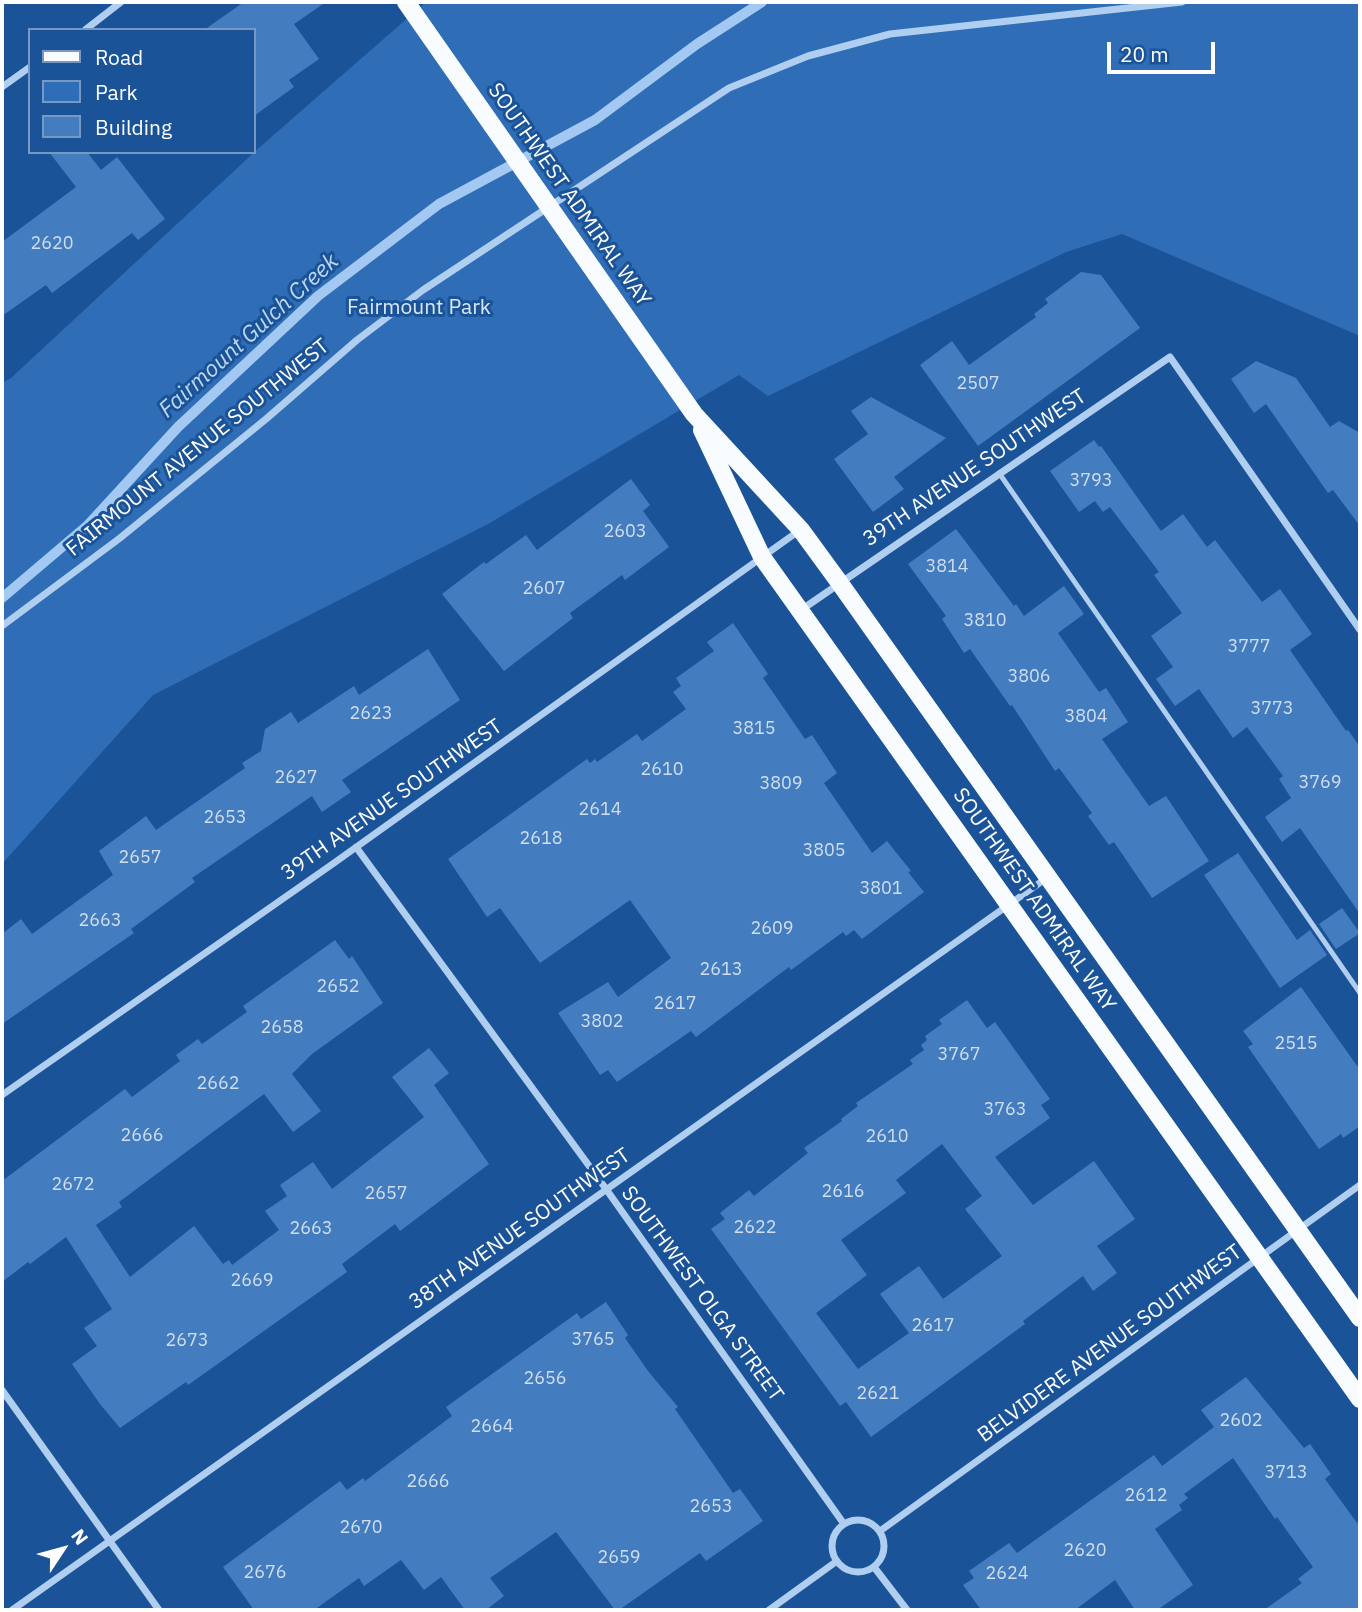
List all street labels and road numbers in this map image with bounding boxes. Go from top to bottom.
street label: SOUTHWEST ADMIRAL WAY [482,79,656,311]
street label: FAIRMOUNT AVENUE SOUTHWEST [61,334,335,562]
street label: 39TH AVENUE SOUTHWEST [859,384,1091,552]
street label: 39TH AVENUE SOUTHWEST [277,714,507,886]
street label: SOUTHWEST ADMIRAL WAY [947,784,1121,1016]
street label: 38TH AVENUE SOUTHWEST [405,1143,635,1315]
street label: SOUTHWEST OLGA STREET [615,1182,789,1406]
street label: BELVIDERE AVENUE SOUTHWEST [973,1240,1247,1448]

